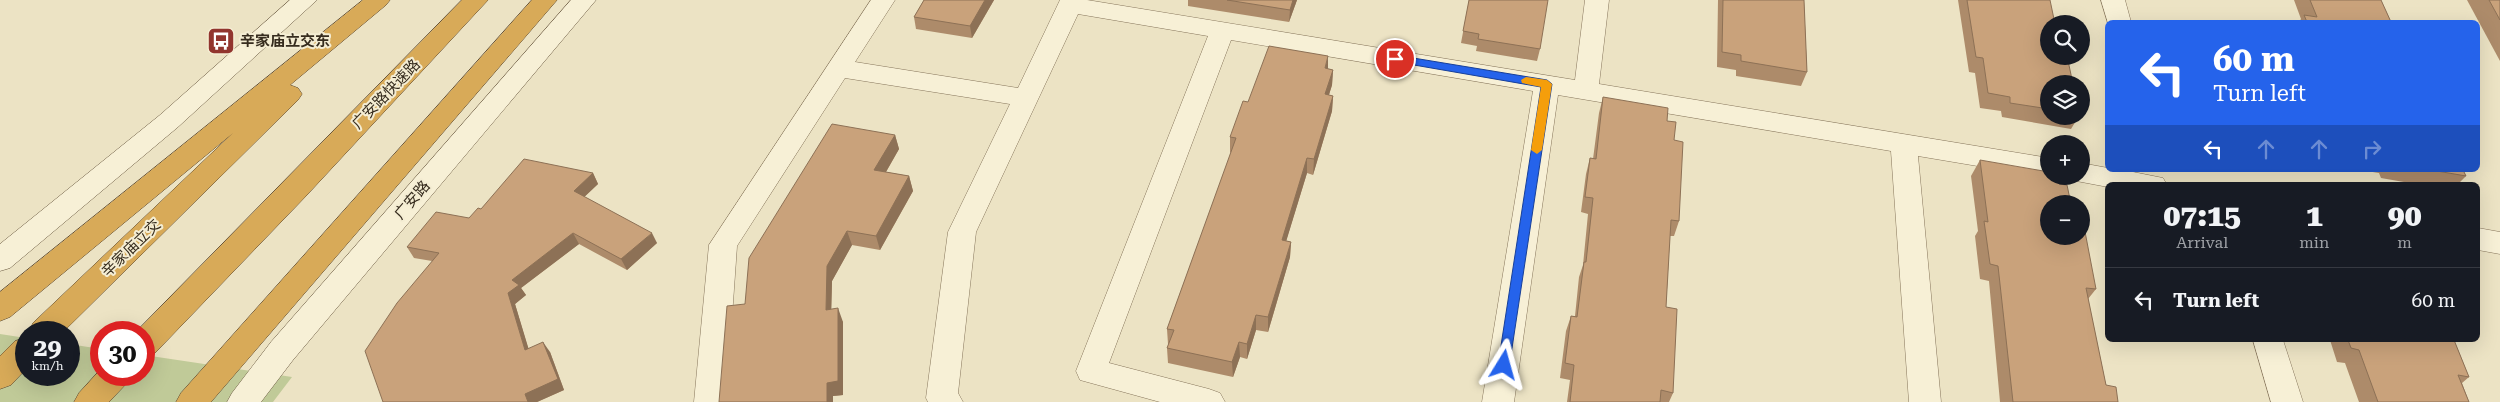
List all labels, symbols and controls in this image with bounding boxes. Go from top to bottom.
map controls [2040,15,2090,245]
button: search [2040,15,2090,65]
bus stop icon: 辛家庙立交东 [206,26,236,56]
place label: 辛家庙立交东 [240,32,330,50]
pin [1374,38,1416,80]
text: 60 m [2213,39,2295,80]
icon: left [2130,40,2195,105]
icon: arrive [1381,45,1409,73]
street label: 广安路快速路 [348,55,424,133]
button: layers [2040,75,2090,125]
text: Turn left [2213,81,2306,106]
button: + [2040,135,2090,185]
icon: left [2199,135,2227,163]
icon: ahead [2252,135,2280,163]
icon: ahead [2305,135,2333,163]
icon: right [2358,135,2386,163]
street label: 广安路 [390,177,434,223]
button: − [2040,195,2090,245]
text: 07:15 [2164,198,2241,233]
text: 1 [2306,198,2323,233]
text: 90 [2388,198,2421,233]
street label: 辛家庙立交 [98,215,164,281]
text: Arrival [2176,233,2228,252]
text: min [2299,233,2329,252]
text: m [2397,233,2412,252]
icon: left [2130,286,2158,314]
text: Turn left [2173,289,2259,312]
text: 60 m [2412,289,2455,312]
speed limit sign: 30 [90,321,155,386]
text: 29 [33,333,62,362]
position arrow [1477,338,1529,390]
text: km/h [31,359,64,373]

